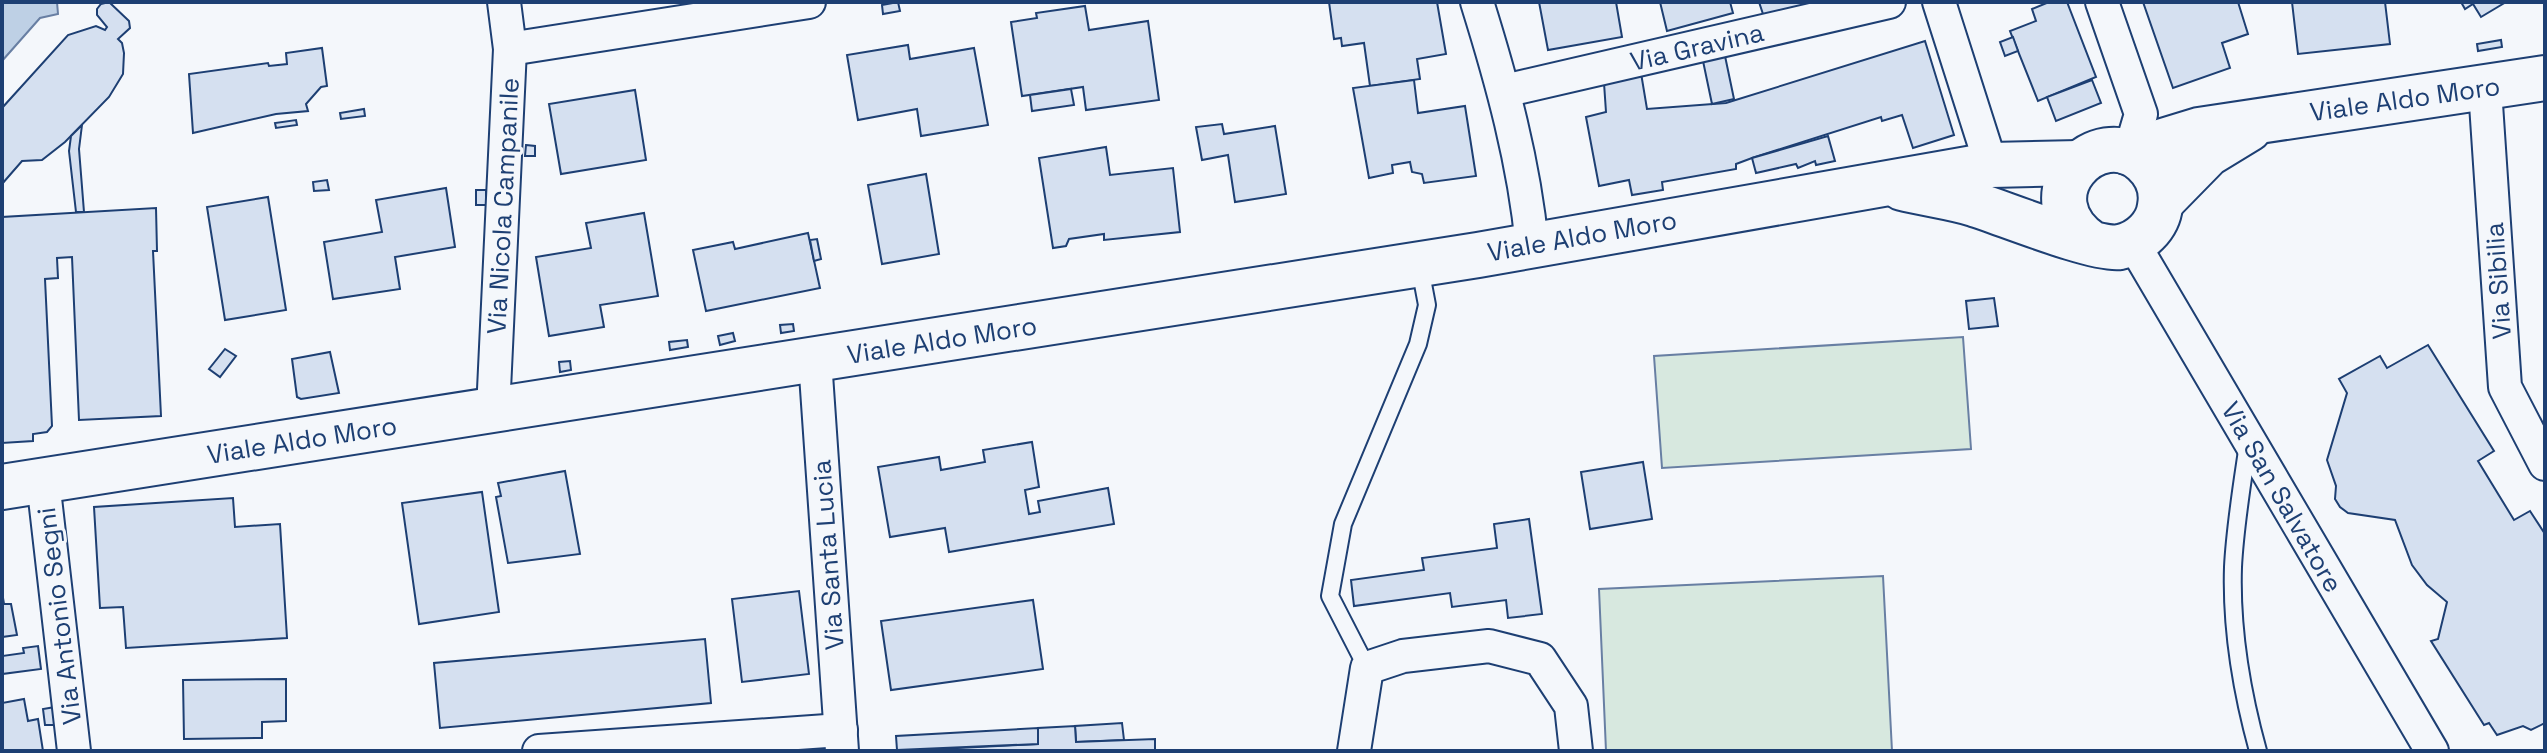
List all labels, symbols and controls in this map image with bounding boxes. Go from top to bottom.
street label: Via Gravina [1627,15,1767,79]
street label: Viale Aldo Moro [2308,69,2502,129]
street label: Via Nicola Campanile [479,77,527,335]
street label: Viale Aldo Moro [1485,203,1679,269]
street label: Via Sibilia [2477,221,2519,341]
street label: Viale Aldo Moro [845,308,1039,372]
street label: Via San Salvatore [2214,395,2350,599]
street label: Viale Aldo Moro [205,408,399,472]
street label: Via Santa Lucia [804,459,852,651]
street label: Via Antonio Segni [29,505,89,727]

